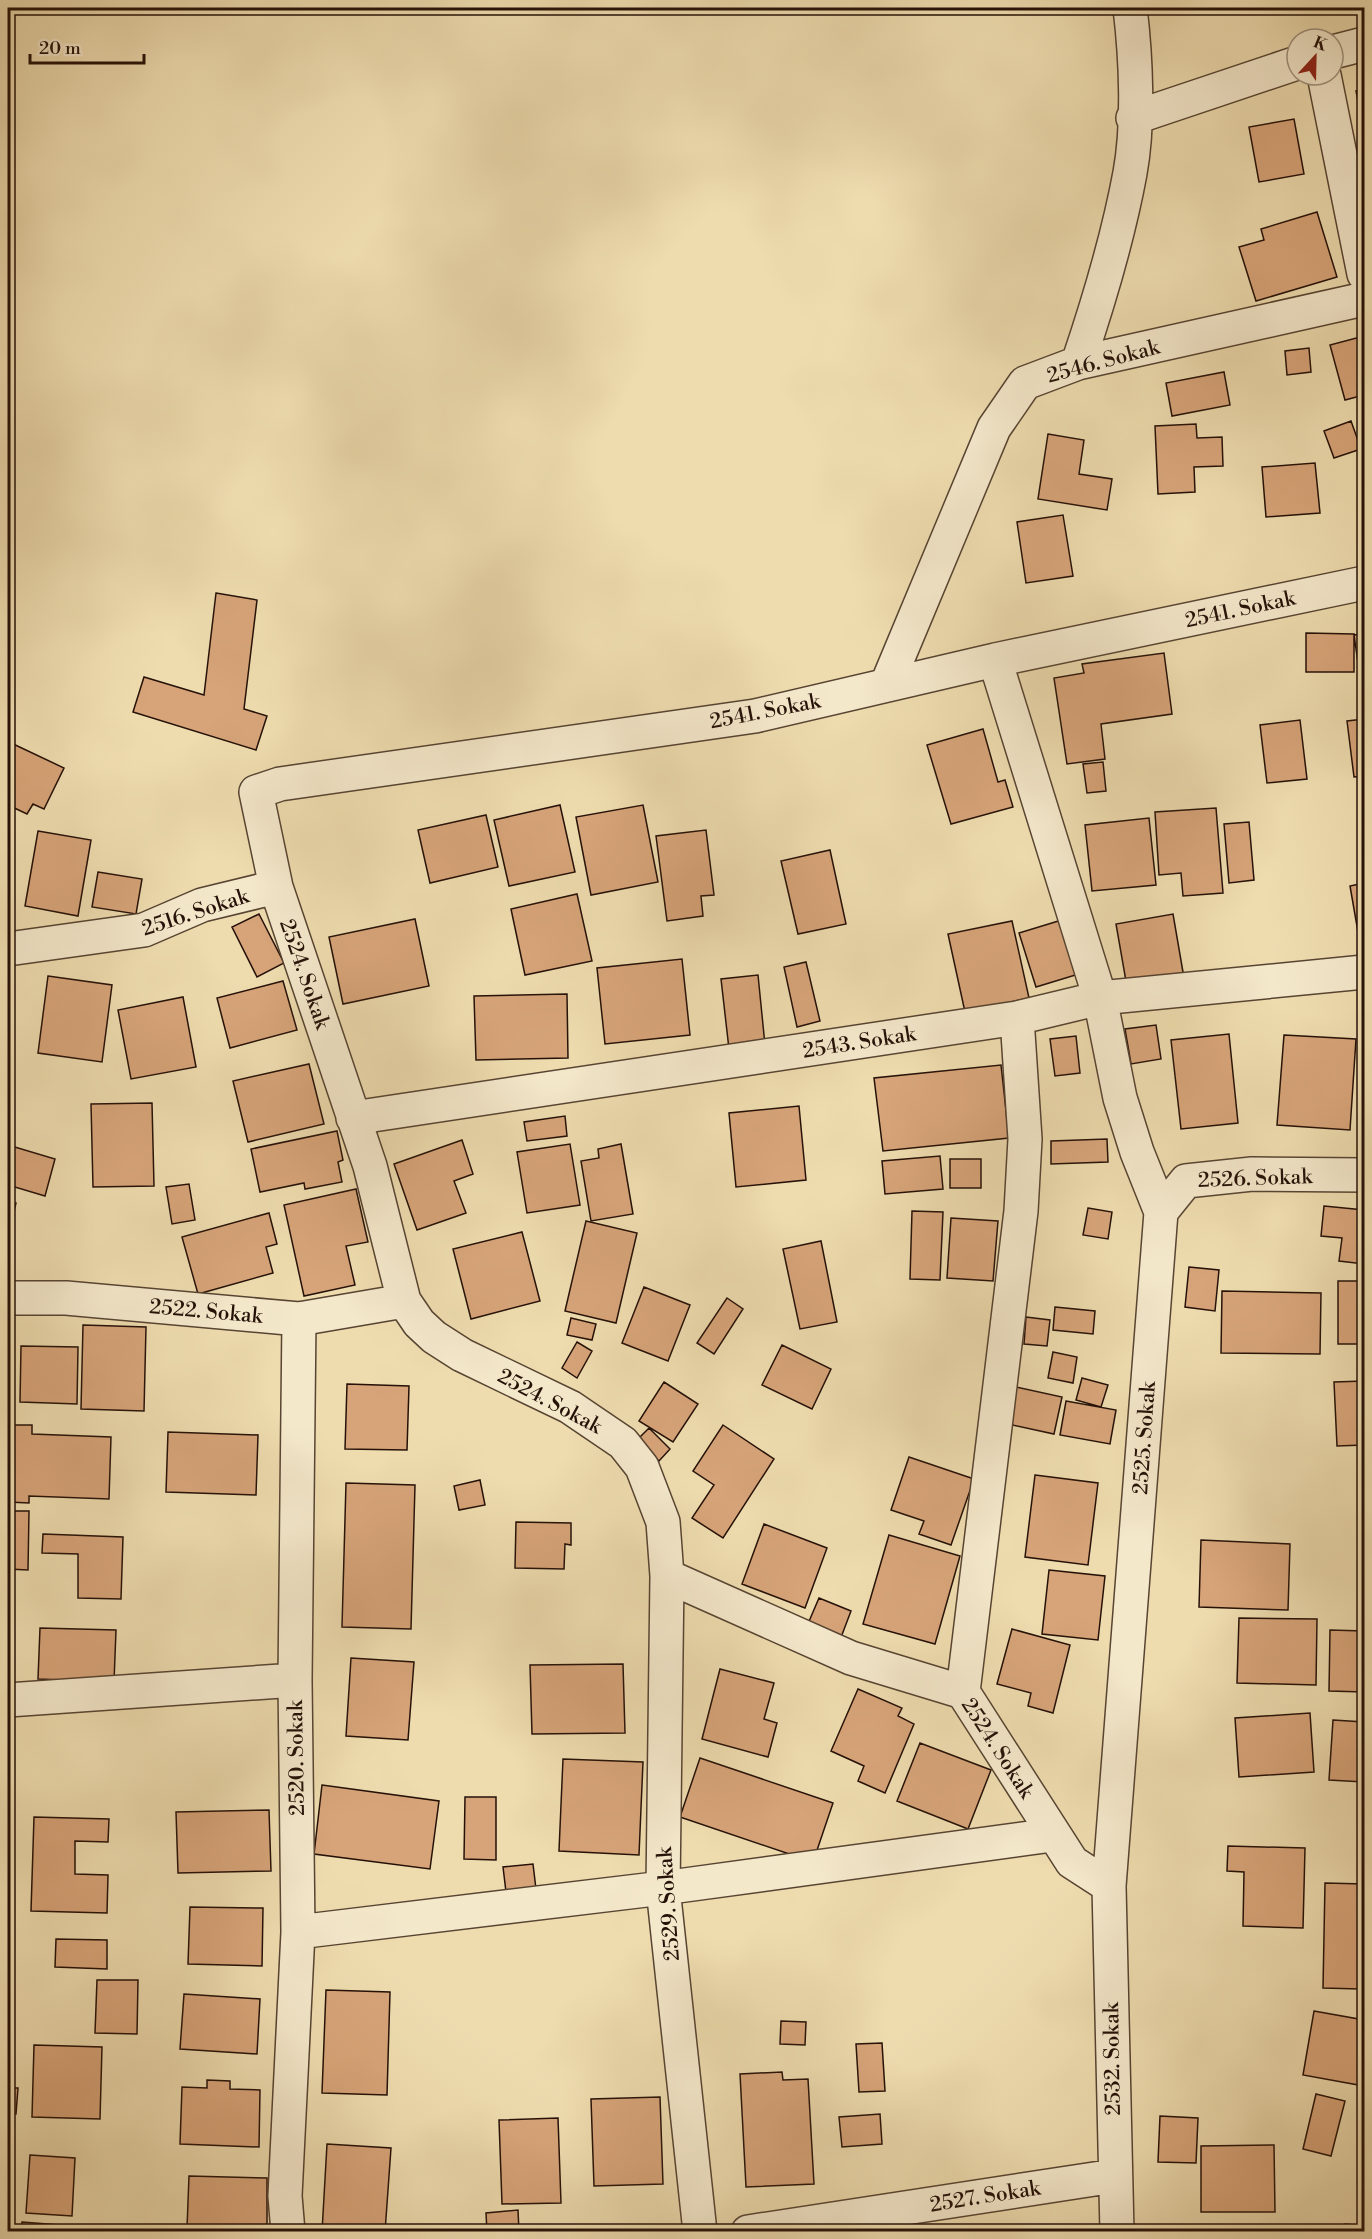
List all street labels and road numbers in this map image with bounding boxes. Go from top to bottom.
street label: 2546. Sokak [1044,334,1163,389]
street label: 2541. Sokak [1183,585,1299,634]
street label: 2541. Sokak [708,688,824,735]
street label: 2516. Sokak [139,883,253,942]
street label: 2524. Sokak [273,916,335,1034]
street label: 2543. Sokak [801,1021,919,1065]
street label: 2526. Sokak [1197,1164,1314,1194]
street label: 2522. Sokak [148,1294,265,1330]
street label: 2524. Sokak [493,1364,607,1441]
street label: 2525. Sokak [1128,1380,1162,1495]
street label: 2524. Sokak [955,1694,1040,1804]
street label: 2520. Sokak [283,1699,311,1816]
street label: 2529. Sokak [652,1845,686,1962]
street label: 2532. Sokak [1099,2001,1127,2116]
street label: 2527. Sokak [928,2175,1043,2219]

